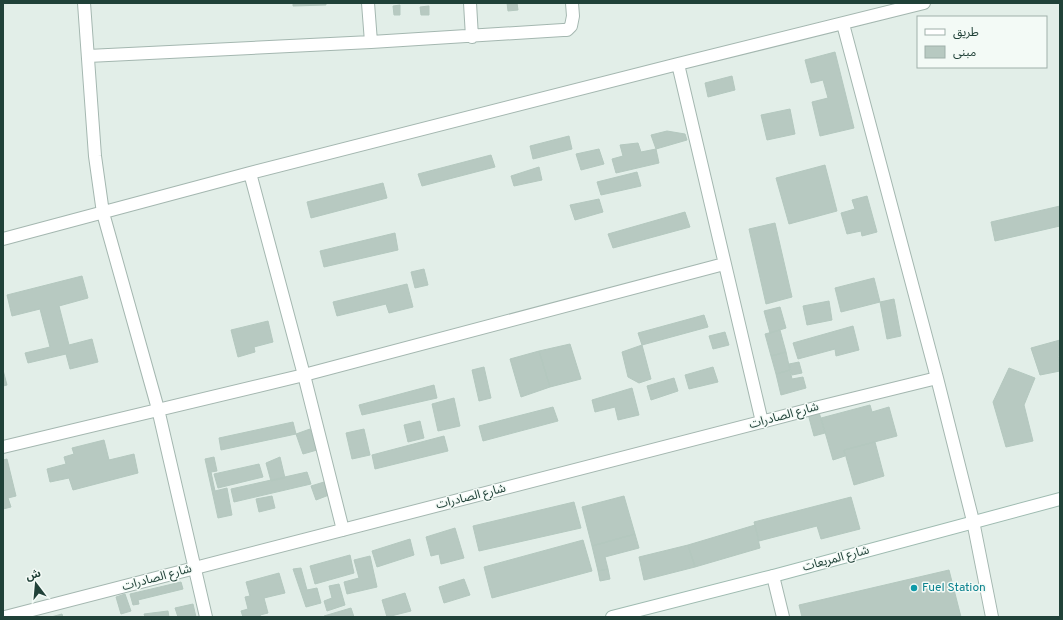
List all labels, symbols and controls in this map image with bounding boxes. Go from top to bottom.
legend [917,16,1047,68]
text: طريق [953,25,979,41]
text: مبنى [953,45,976,61]
street label: شارع الصادرات [747,399,821,433]
street label: شارع الصادرات [434,481,508,513]
street label: شارع المربعات [801,542,871,576]
street label: شارع الصادرات [120,561,194,595]
north arrow [16,564,56,604]
text: ش [24,567,43,584]
place label: Fuel Station [922,580,986,596]
marker: Fuel Station [909,583,919,593]

